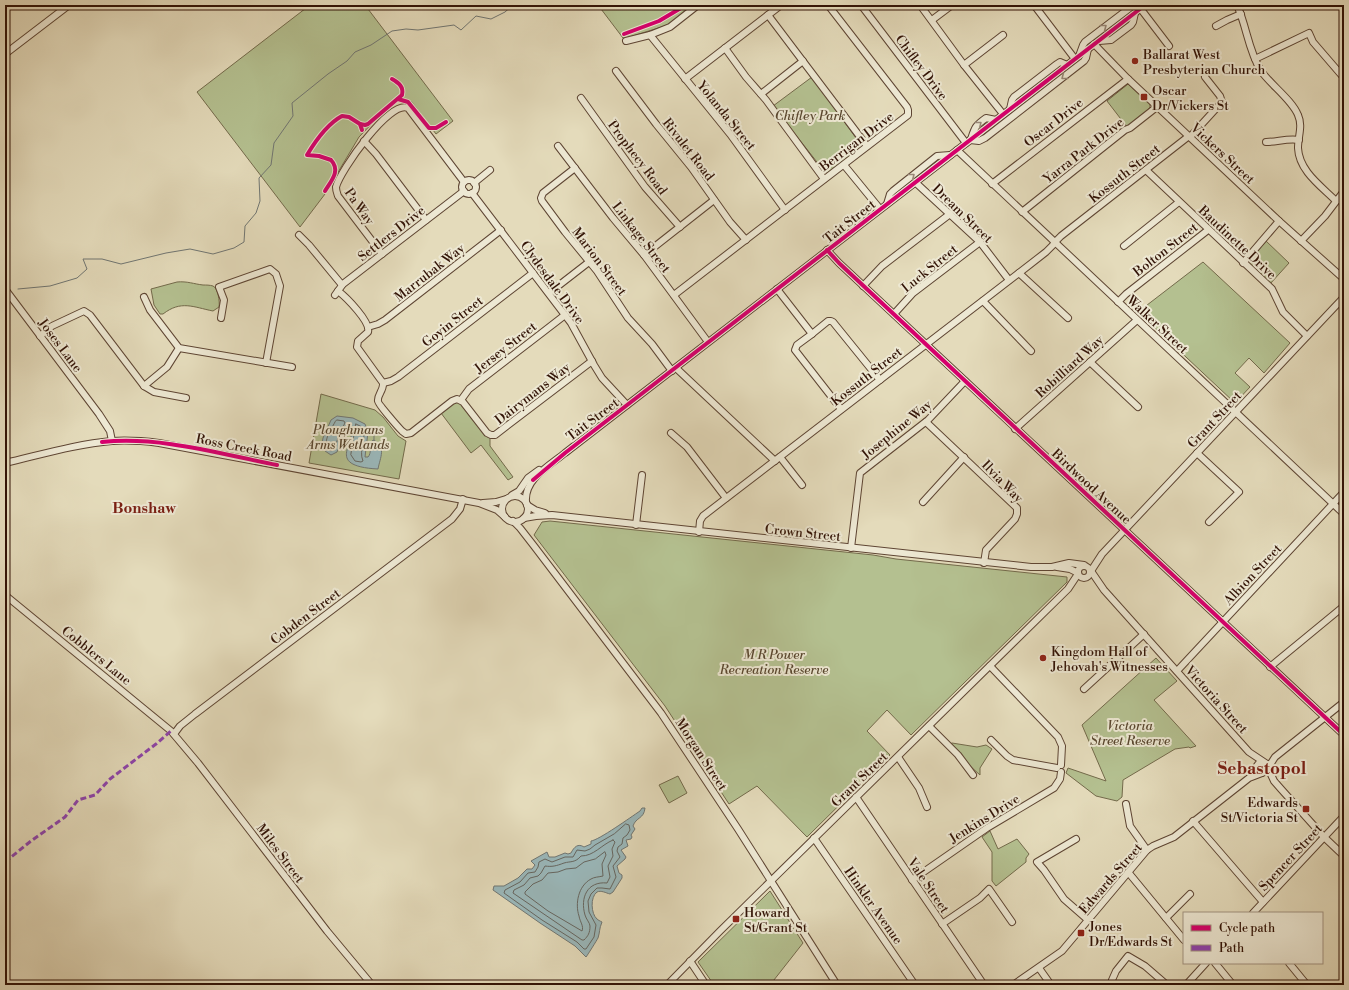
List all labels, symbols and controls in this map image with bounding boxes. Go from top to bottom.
one-way arrow [1099,25,1106,32]
street label: Chifley Drive [892,32,951,104]
place label: Ballarat West Presbyterian Church [1142,47,1265,78]
marker: Ballarat West Presbyterian Church [1130,56,1140,66]
one-way arrow [1061,72,1068,79]
street label: Yolanda Street [693,77,759,154]
place label: Oscar Dr/Vickers St [1152,83,1229,114]
marker: Oscar Dr/Vickers St [1139,92,1149,102]
street label: Oscar Drive [1021,95,1087,151]
park label: Chifley Park [775,108,846,124]
street label: Berrigan Drive [816,108,897,175]
street label: Yarra Park Drive [1039,114,1127,188]
street label: Rivulet Road [659,115,718,185]
street label: Prophecy Road [604,117,671,199]
street label: Vickers Street [1186,119,1258,188]
one-way arrow [975,121,982,128]
street label: Kossuth Street [1086,141,1164,207]
one-way arrow [907,174,914,181]
street label: Dream Street [929,181,996,247]
street label: Pa Way [341,185,378,229]
street label: Tait Street [820,196,879,247]
street label: Linkage Street [609,199,674,277]
street label: Settlers Drive [355,202,429,265]
street label: Baudinette Drive [1194,202,1280,283]
street label: Bolton Street [1129,219,1201,281]
street label: Marion Street [568,224,630,299]
street label: Clydesdale Drive [517,238,588,328]
street label: Marrubak Way [391,240,468,305]
street label: Luck Street [898,241,961,296]
street label: Walker Street [1123,292,1192,358]
street label: Goyin Street [419,293,487,351]
street label: Joses Lane [34,315,86,376]
street label: Jersey Street [471,318,540,378]
street label: Robilliard Way [1032,332,1107,401]
street label: Kossuth Street [828,344,906,410]
street label: Dairymans Way [492,359,574,428]
street label: Grant Street [1184,388,1245,451]
street label: Tait Street [563,395,622,445]
street label: Josephine Way [858,396,935,464]
park label: Ploughmans Arms Wetlands [305,422,389,453]
street label: Ross Creek Road [194,431,294,465]
street label: Birdwood Avenue [1048,445,1135,528]
street label: Ilvia Way [978,457,1027,507]
district label: Bonshaw [112,499,176,518]
street label: Crown Street [764,521,842,545]
street label: Albion Street [1220,541,1285,609]
street label: Cobden Street [268,585,344,648]
street label: Cobblers Lane [58,623,135,689]
place label: Kingdom Hall of Jehovah's Witnesses [1050,644,1168,675]
park label: M R Power Recreation Reserve [719,647,828,678]
marker: Kingdom Hall of Jehovah's Witnesses [1038,653,1048,663]
street label: Victoria Street [1181,662,1251,737]
street label: Morgan Street [672,715,731,794]
park label: Victoria Street Reserve [1090,718,1170,749]
street label: Grant Street [828,749,891,811]
district label: Sebastopol [1218,758,1307,780]
street label: Jenkins Drive [945,791,1023,847]
place label: Edwards St/Victoria St [1221,795,1298,826]
marker: Edwards St/Victoria St [1301,804,1311,814]
street label: Spencer Street [1256,820,1326,895]
street label: Miles Street [253,821,308,887]
street label: Edwards Street [1076,840,1146,917]
street label: Vale Street [903,854,953,917]
street label: Hinkler Avenue [841,864,906,948]
place label: Howard St/Grant St [744,905,808,936]
legend [1183,912,1323,964]
marker: Howard St/Grant St [731,914,741,924]
place label: Jones Dr/Edwards St [1088,919,1173,950]
text: Cycle path [1219,921,1275,936]
marker: Jones Dr/Edwards St [1076,928,1086,938]
text: Path [1219,941,1244,956]

